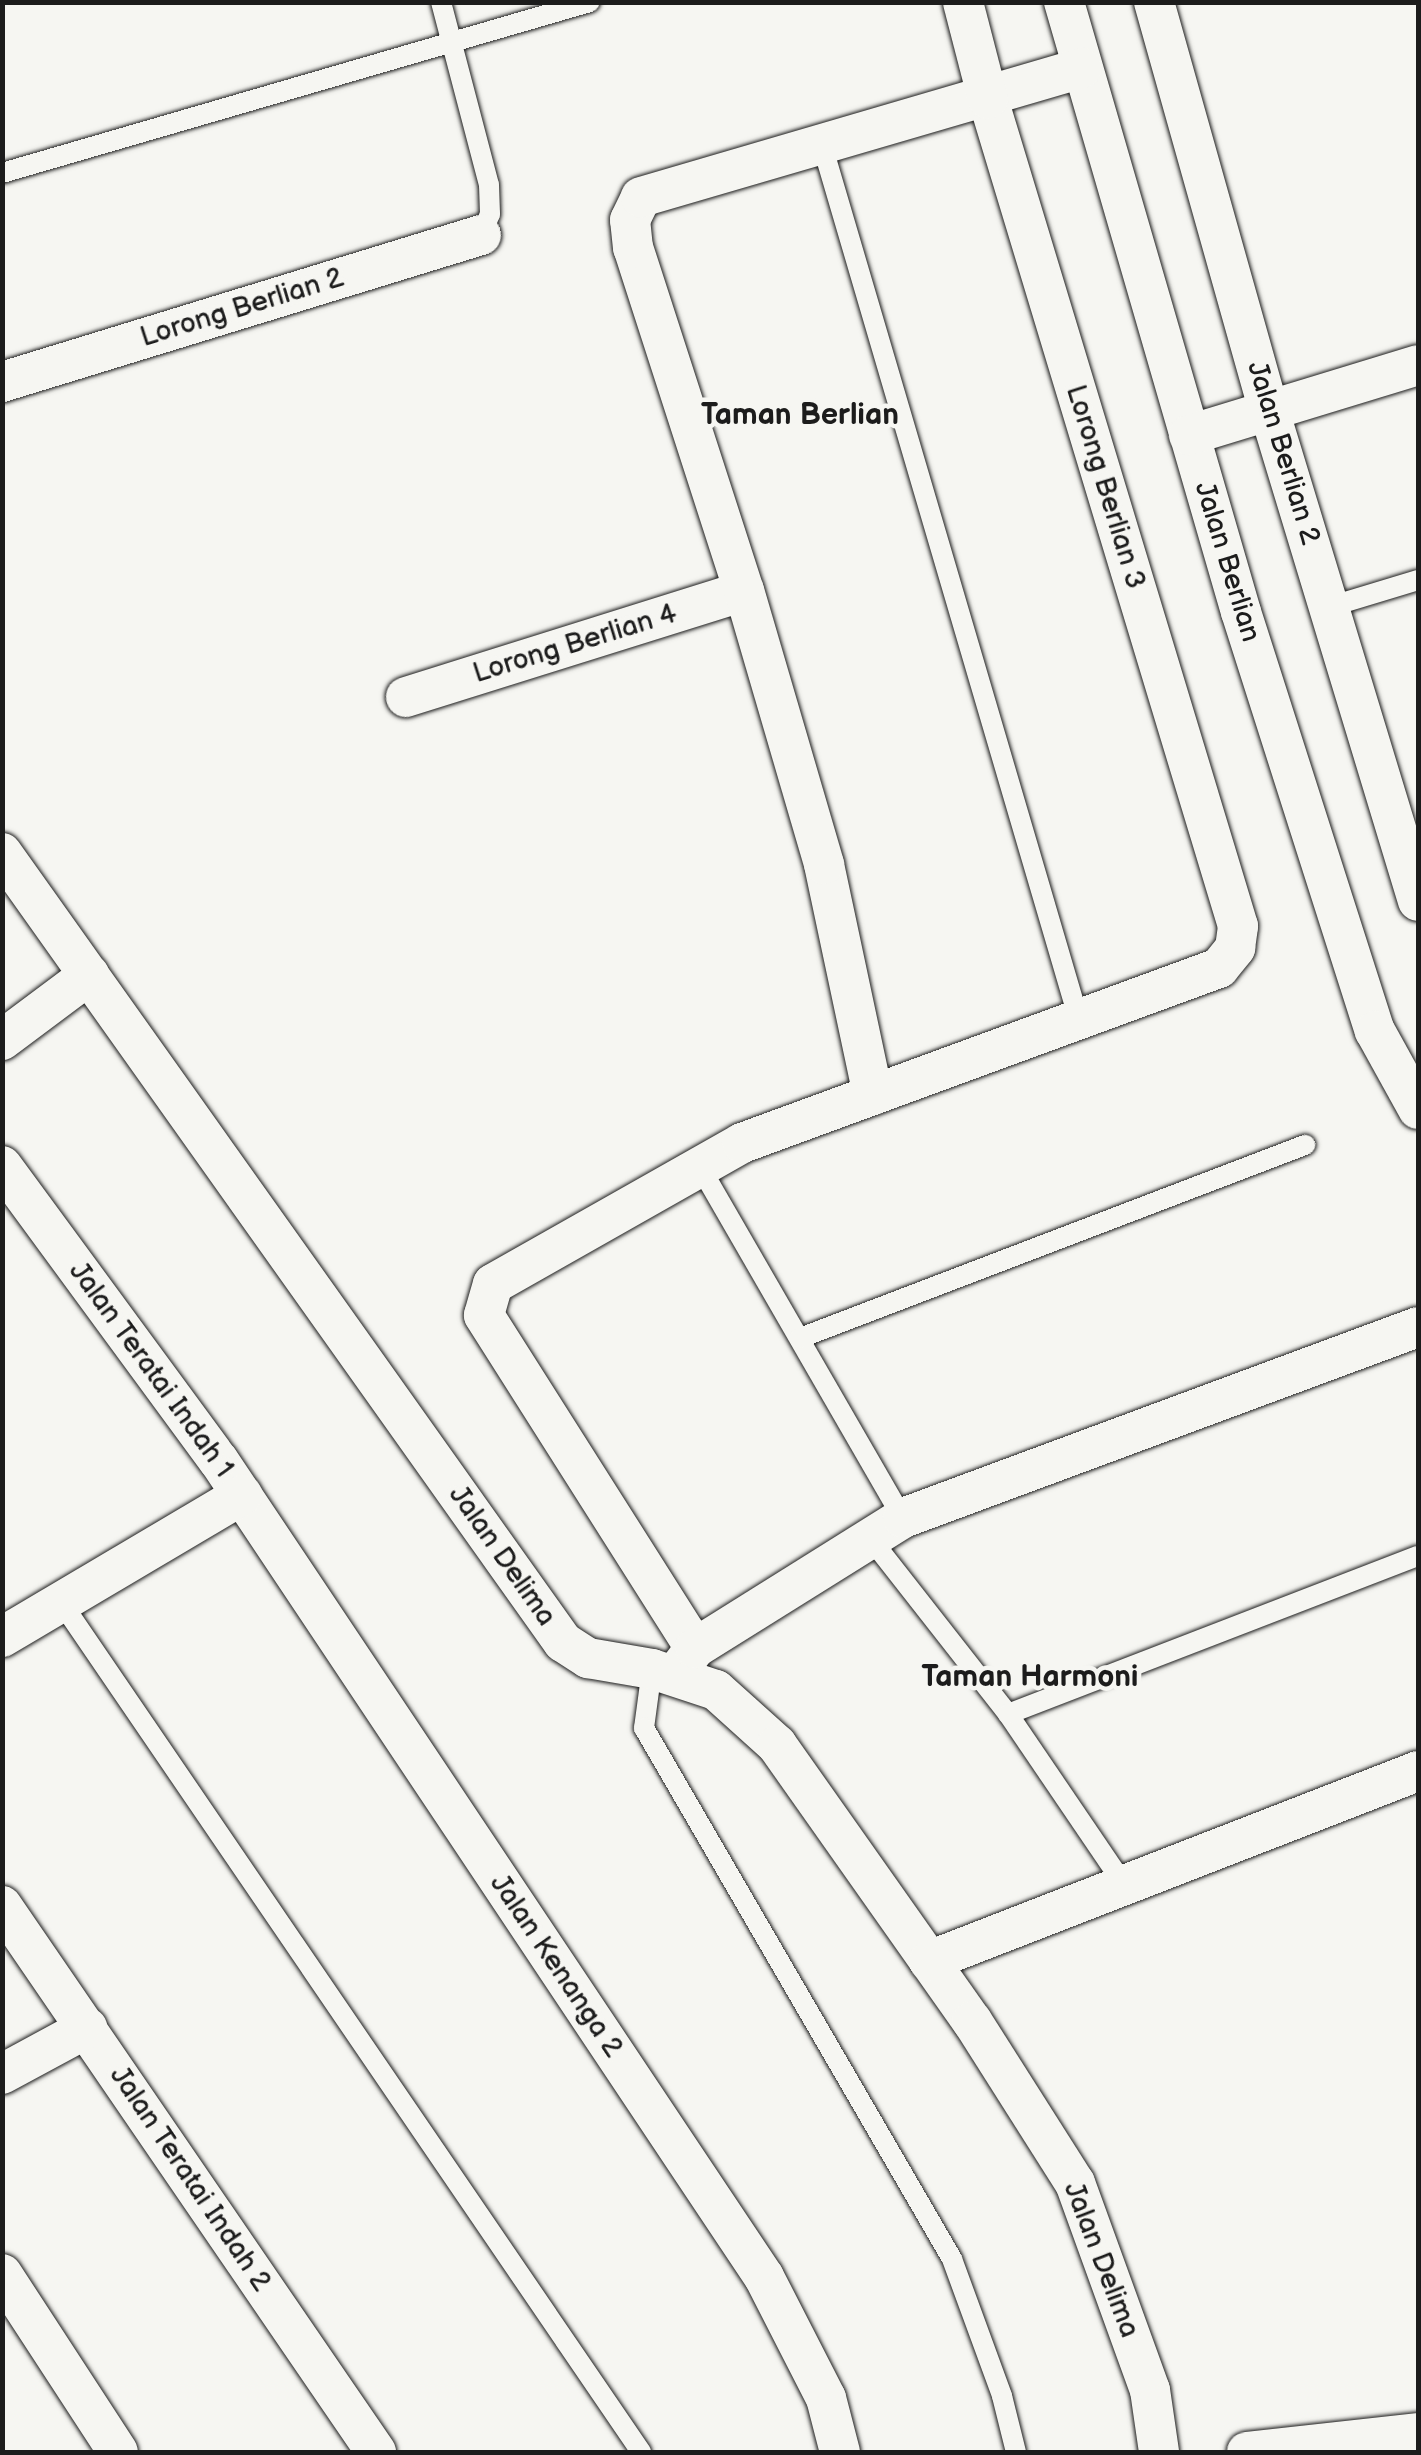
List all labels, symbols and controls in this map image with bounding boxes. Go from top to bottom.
street label: Lorong Berlian 2 [136,261,348,355]
street label: Jalan Berlian 2 [1239,357,1327,549]
street label: Lorong Berlian 3 [1058,381,1152,593]
district label: Taman Berlian [701,397,899,433]
street label: Jalan Berlian [1187,478,1267,646]
street label: Lorong Berlian 4 [469,597,681,691]
street label: Jalan Teratai Indah 1 [61,1255,241,1485]
street label: Jalan Delima [441,1479,563,1633]
district label: Taman Harmoni [922,1659,1138,1695]
street label: Jalan Kenanga 2 [482,1868,630,2064]
street label: Jalan Teratai Indah 2 [102,2060,278,2298]
street label: Jalan Delima [1056,2178,1146,2342]

